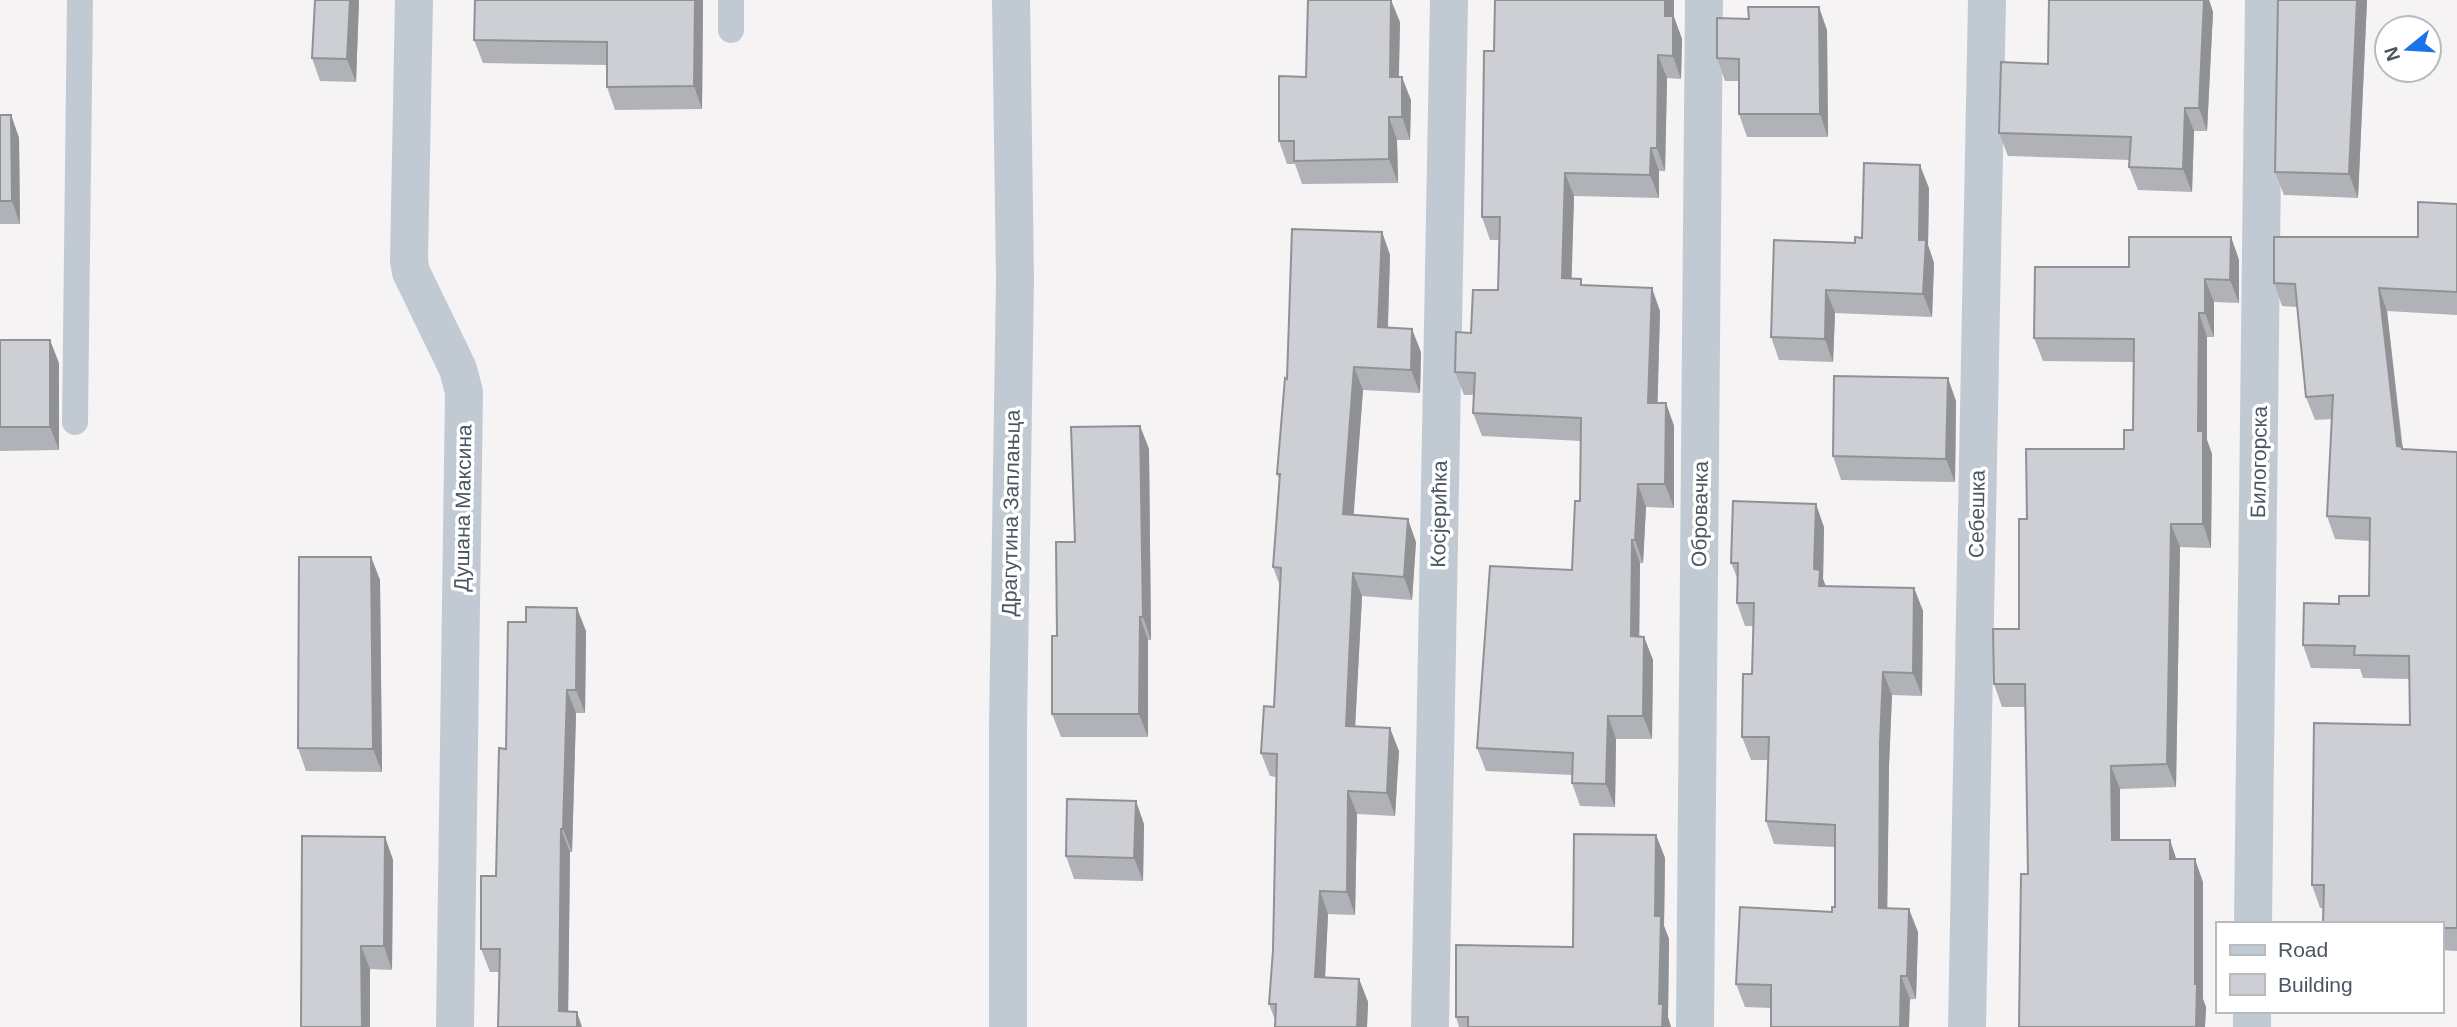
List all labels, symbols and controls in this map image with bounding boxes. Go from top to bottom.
north arrow [2373,14,2443,84]
text: N [2380,44,2404,64]
street label: Билогорска [2246,405,2271,518]
street label: Драгутина Заплањца [997,409,1024,616]
street label: Душана Максина [450,424,475,592]
street label: Косјерићка [1426,460,1451,568]
street label: Обровачка [1687,460,1712,567]
street label: Себешка [1964,469,1989,558]
legend [2216,922,2443,1013]
text: Road [2278,938,2328,961]
text: Building [2278,973,2353,996]

